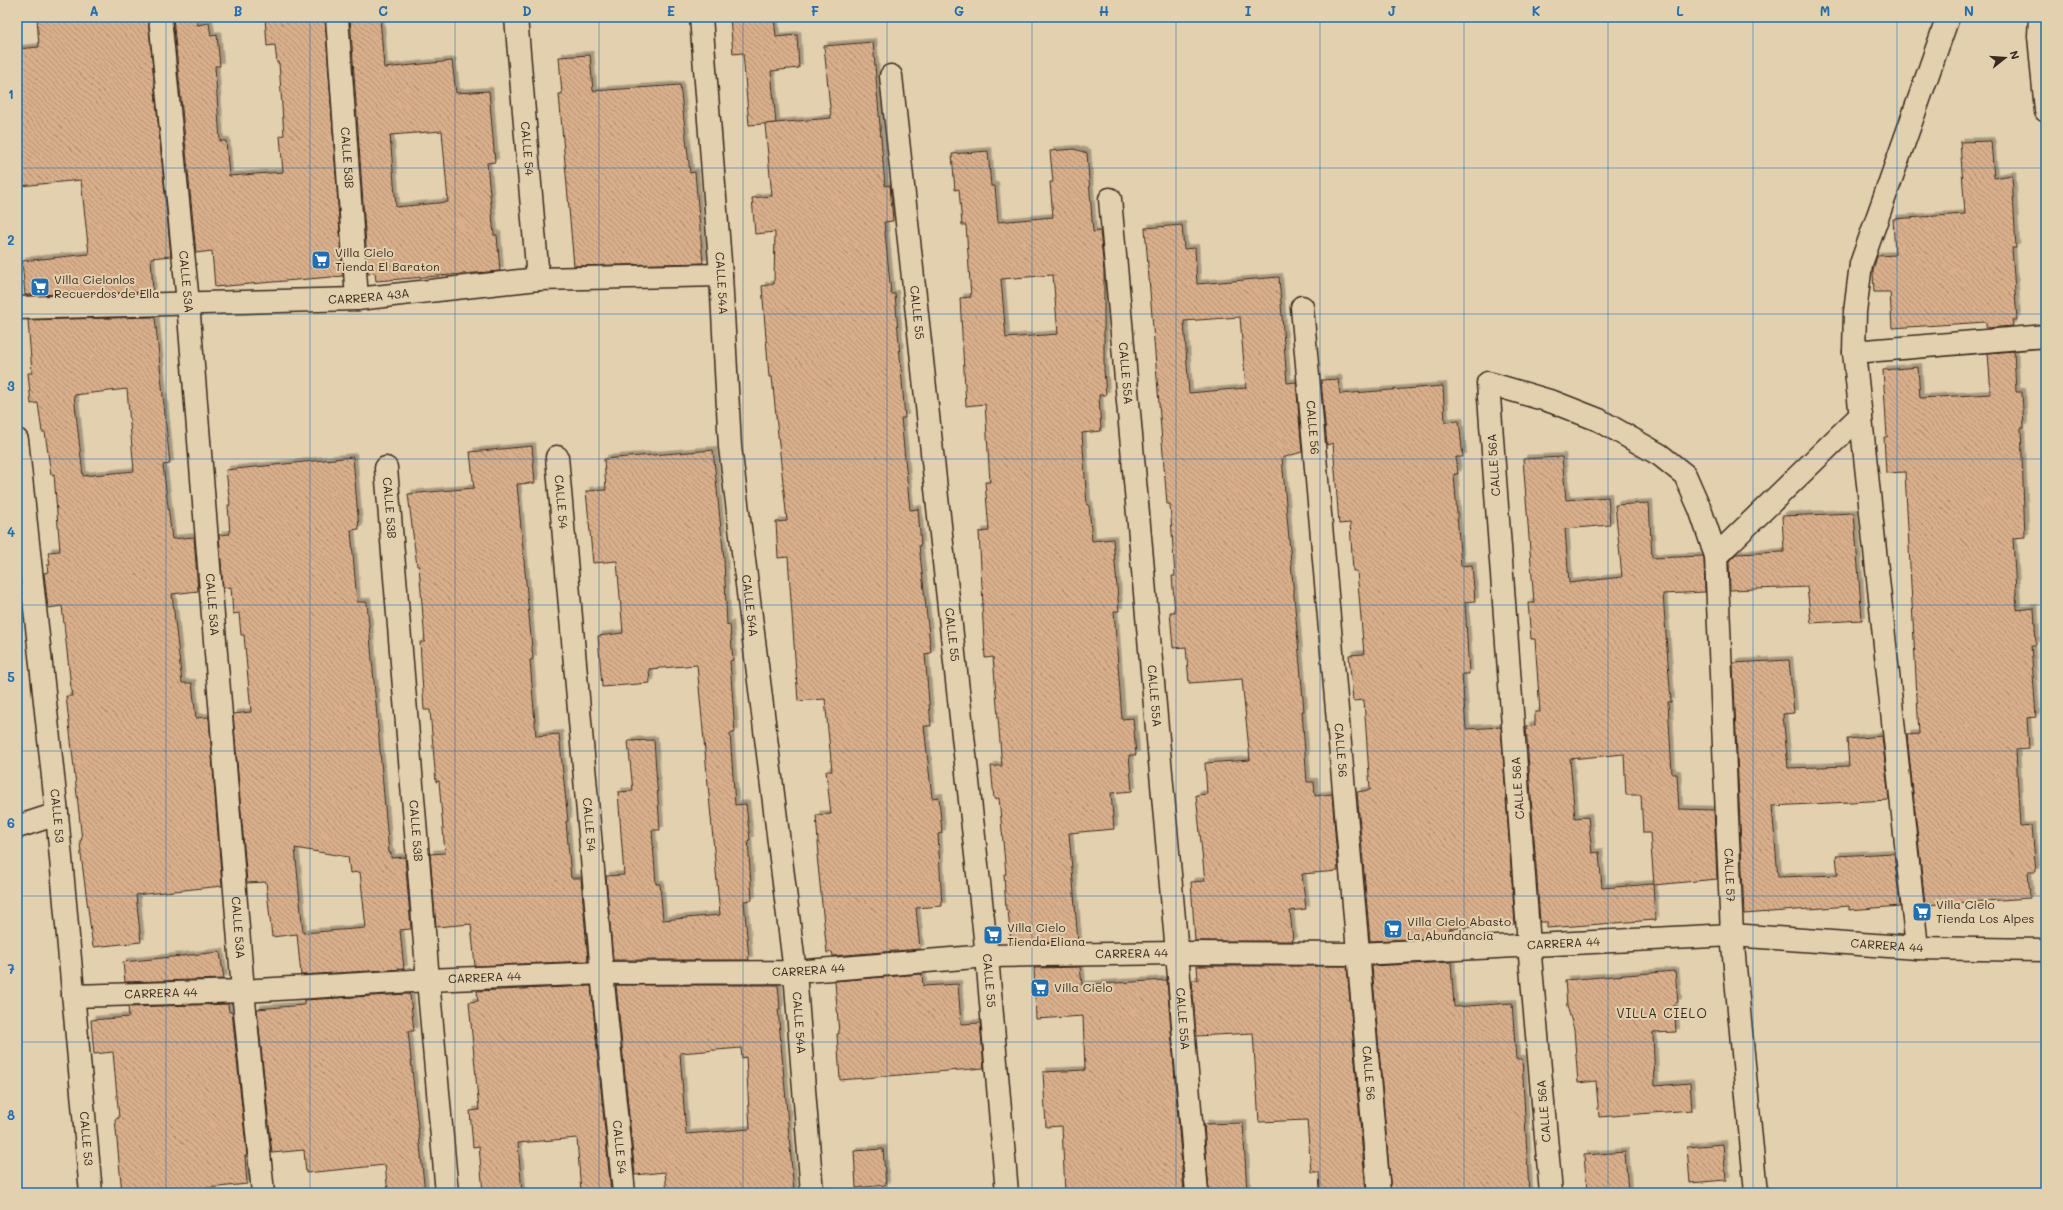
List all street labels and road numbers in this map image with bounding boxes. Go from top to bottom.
street label: CALLE 54 [518,121,538,176]
street label: CALLE 53B [338,126,358,189]
street label: CALLE 53A [176,250,198,313]
street label: CALLE 54A [712,251,732,315]
street label: CARRERA 43A [328,284,410,307]
street label: CALLE 55 [907,285,929,340]
street label: CALLE 55A [1116,341,1137,405]
street label: CALLE 56 [1303,400,1324,455]
street label: CALLE 56A [1483,433,1503,497]
street label: CALLE 54 [552,474,572,529]
street label: CALLE 53B [380,476,401,539]
street label: CALLE 53A [203,573,224,636]
street label: CALLE 54A [739,574,762,638]
street label: CALLE 55 [942,607,964,662]
street label: CALLE 55A [1144,664,1166,728]
street label: CALLE 56 [1331,722,1352,778]
street label: CALLE 56A [1507,756,1527,820]
street label: CALLE 53 [47,788,69,844]
street label: CALLE 54 [580,797,600,852]
street label: CALLE 53B [406,799,427,862]
street label: CALLE 57 [1721,848,1740,903]
street label: CALLE 53A [228,896,249,959]
street label: CARRERA 44 [1527,933,1600,952]
street label: CARRERA 44 [1850,934,1924,955]
street label: CARRERA 44 [1095,944,1168,961]
street label: CALLE 55 [980,953,1000,1008]
street label: CARRERA 44 [772,959,845,979]
street label: CARRERA 44 [448,967,521,986]
street label: CARRERA 44 [124,983,198,1001]
street label: CALLE 55A [1173,987,1194,1051]
street label: CALLE 54A [790,991,810,1055]
street label: CALLE 56 [1359,1045,1380,1101]
street label: CALLE 56A [1532,1079,1554,1143]
street label: CALLE 53 [77,1111,98,1166]
street label: CALLE 54 [610,1119,631,1175]

